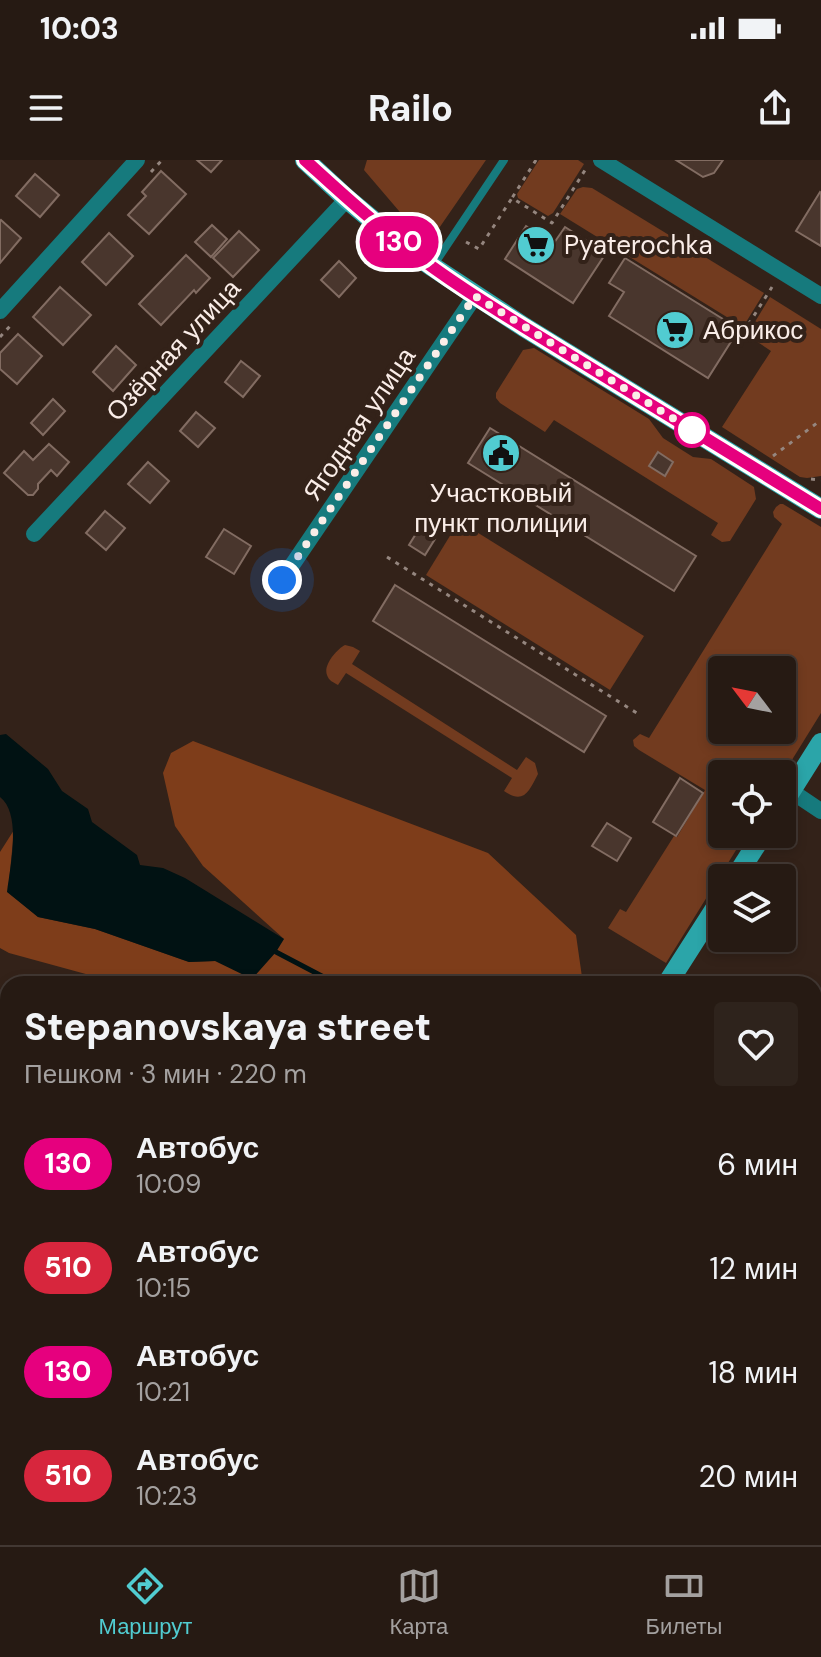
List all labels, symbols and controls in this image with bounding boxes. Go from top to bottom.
text: 10:03 [40,9,119,48]
text: Railo [368,85,453,132]
icon: menu [24,86,68,130]
icon: share [753,86,797,130]
line badge: 130 [353,216,445,268]
text: 130 [376,223,422,260]
supermarket icon: Pyaterochka [515,224,557,266]
place label: Pyaterochka [564,228,713,262]
street label: Озёрная улица [98,271,248,428]
supermarket icon: Абрикос [654,309,696,351]
place label: Абрикос [703,313,803,347]
street label: Ягодная улица [295,340,423,507]
unlabelled marker [675,413,709,447]
public building icon: Участковый пункт полиции [480,432,522,474]
place label: Участковый пункт полиции [414,476,588,540]
your location [262,560,302,600]
north arrow [708,656,796,744]
map controls [708,656,796,952]
button: locate [708,760,796,848]
button: layers [708,864,796,952]
text: Stepanovskaya street [24,1002,431,1052]
button: heart [714,1002,798,1086]
text: Пешком · 3 мин · 220 m [24,1057,307,1091]
text: Автобус [136,1128,259,1167]
text: 130 [45,1145,91,1182]
text: 6 мин [717,1145,798,1184]
text: 10:09 [136,1167,201,1201]
text: Автобус [136,1232,259,1271]
text: 510 [44,1249,92,1286]
text: 12 мин [709,1249,798,1288]
text: 10:15 [136,1271,191,1305]
text: Автобус [136,1336,259,1375]
text: 130 [45,1353,91,1390]
text: 18 мин [708,1353,798,1392]
text: 10:21 [136,1375,190,1409]
text: Автобус [136,1440,259,1479]
text: 510 [44,1457,92,1494]
text: 20 мин [699,1457,798,1496]
text: 10:23 [136,1479,198,1513]
tab: Маршрут [99,1564,192,1641]
tab: Карта [389,1564,448,1641]
tab: Билеты [645,1564,722,1641]

